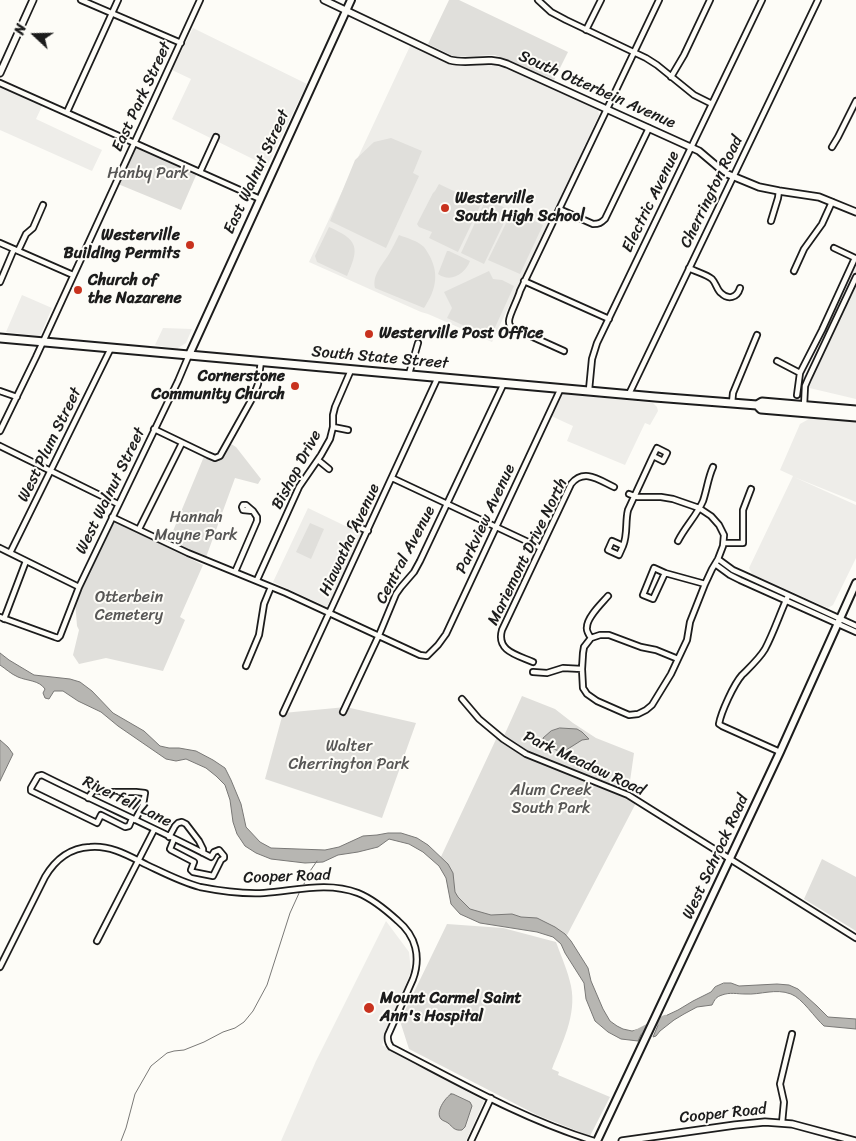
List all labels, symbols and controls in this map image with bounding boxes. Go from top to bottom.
north arrow [10,10,60,60]
text: N [7,20,34,38]
street label: East Park Street [108,39,176,155]
street label: South Otterbein Avenue [516,47,678,133]
street label: East Walnut Street [220,107,294,237]
street label: Cherrington Road [677,133,747,251]
street label: Electric Avenue [618,148,684,256]
park label: Hanby Park [107,164,189,184]
place label: Westerville South High School [455,189,585,227]
marker: Westerville South High School [439,202,451,214]
place label: Westerville Building Permits [64,226,180,264]
marker: Westerville Building Permits [184,239,196,251]
place label: Church of the Nazarene [88,271,182,309]
marker: Church of the Nazarene [72,284,84,296]
place label: Westerville Post Office [379,324,544,344]
marker: Westerville Post Office [363,328,375,340]
street label: South State Street [311,342,449,374]
place label: Cornerstone Community Church [151,367,285,405]
marker: Cornerstone Community Church [289,380,301,392]
street label: West Plum Street [14,385,86,505]
street label: West Walnut Street [72,425,150,557]
street label: Bishop Drive [268,427,326,513]
street label: Parkview Avenue [452,461,520,577]
street label: Mariemont Drive North [484,475,572,629]
street label: Hiawatha Avenue [316,481,384,599]
street label: Central Avenue [372,503,440,607]
park label: Hannah Mayne Park [154,508,238,546]
park label: Otterbein Cemetery [95,588,163,626]
street label: Park Meadow Road [520,727,648,801]
park label: Walter Cherrington Park [289,737,409,775]
street label: Riverfell Lane [79,772,175,832]
park label: Alum Creek South Park [510,781,592,819]
street label: West Schrock Road [679,792,753,922]
street label: Cooper Road [243,866,331,888]
place label: Mount Carmel Saint Ann's Hospital [380,989,521,1027]
marker: Mount Carmel Saint Ann's Hospital [362,1001,376,1015]
street label: Cooper Road [679,1100,767,1128]

